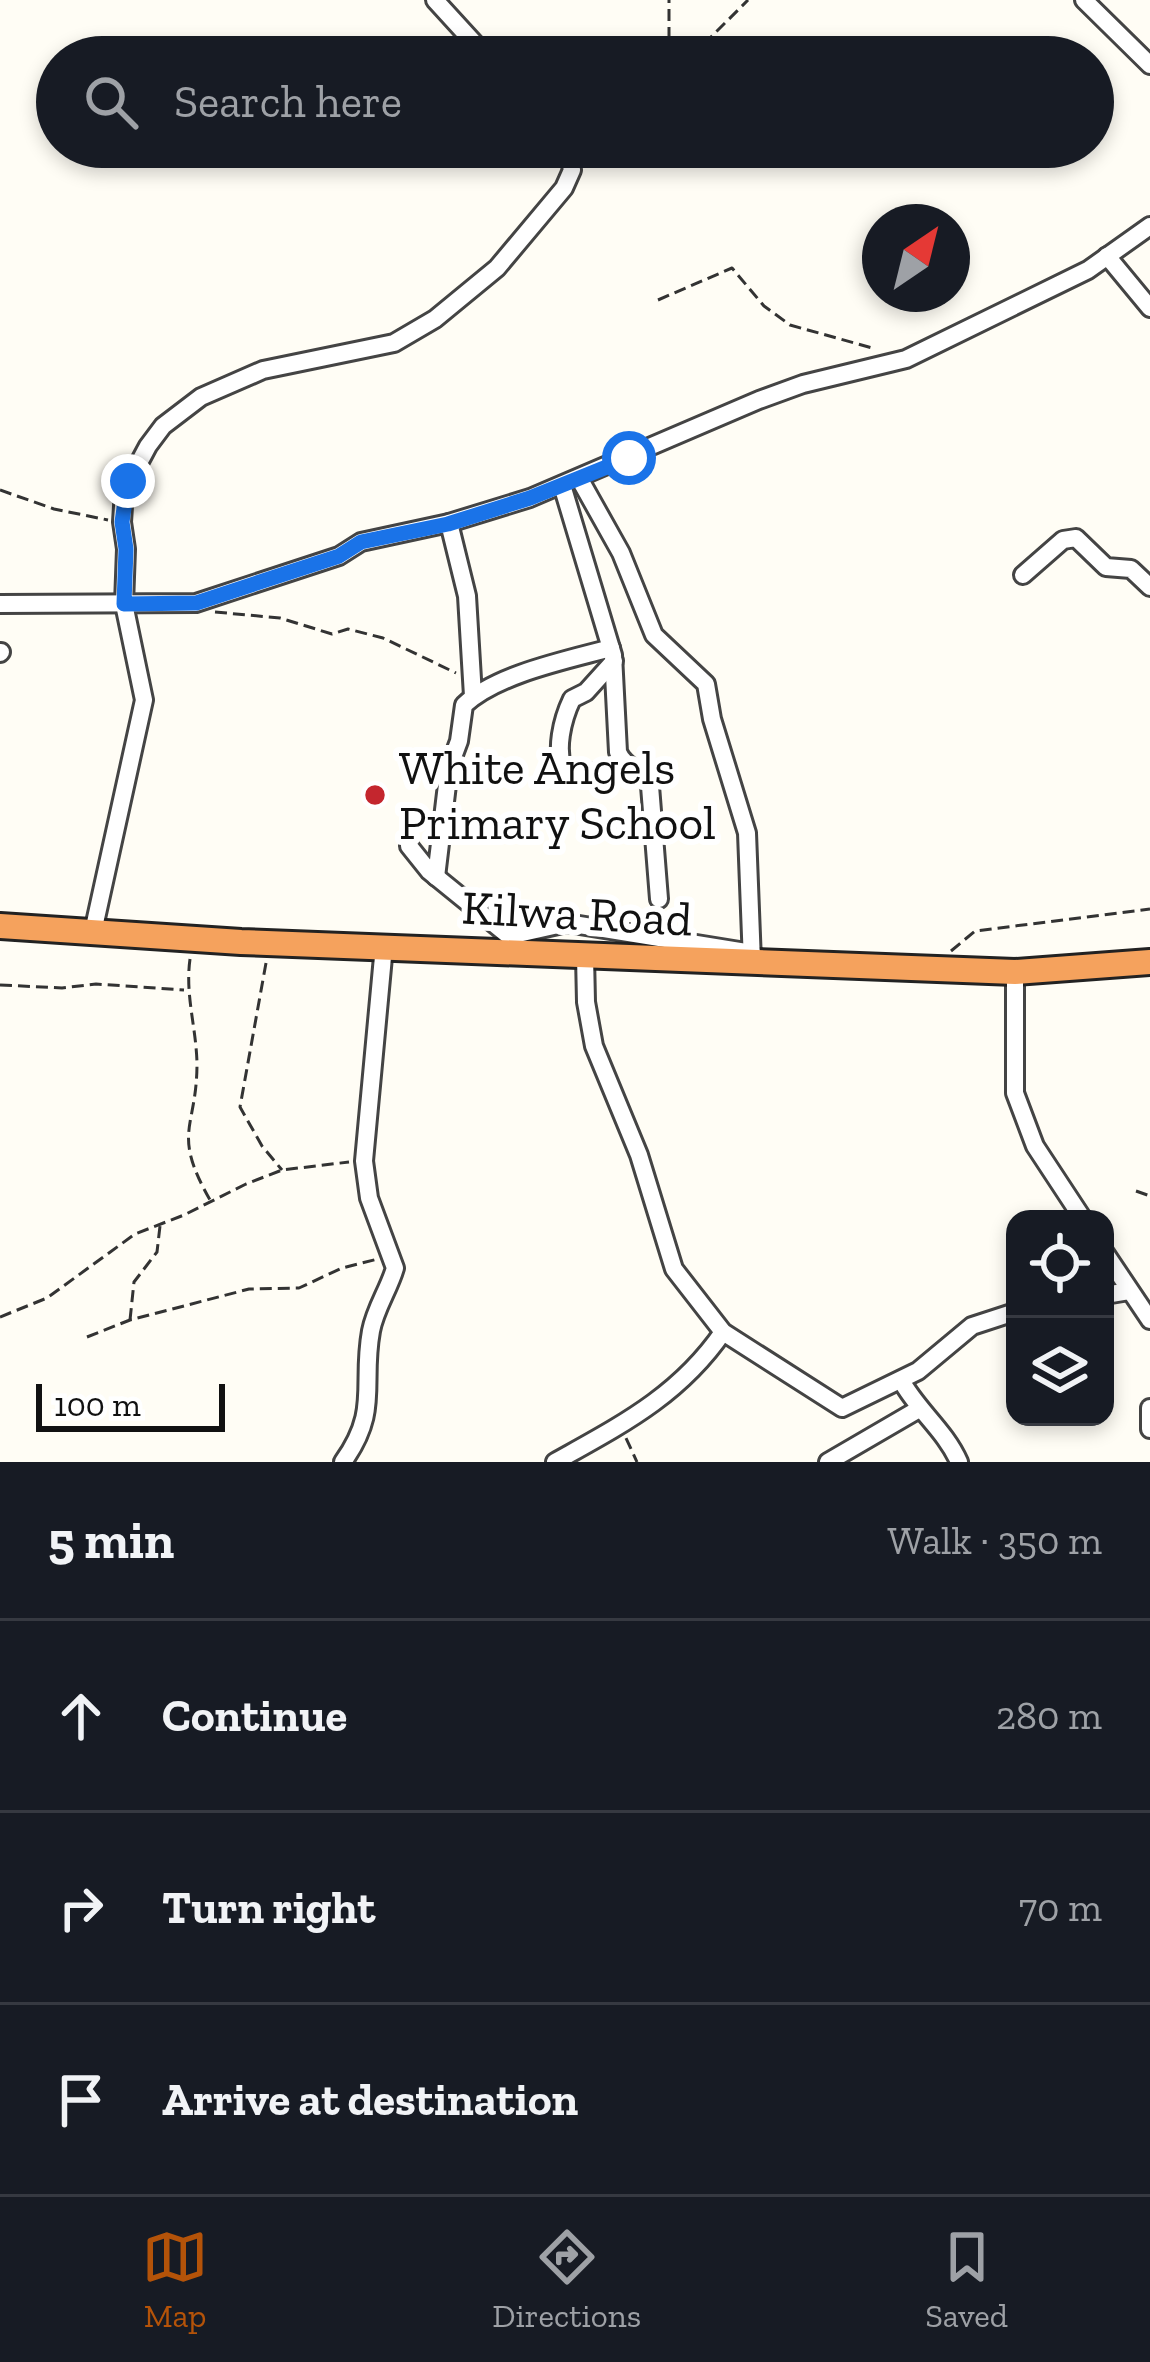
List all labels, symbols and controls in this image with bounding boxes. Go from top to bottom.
search box [36,36,1114,168]
icon: search [78,69,144,135]
text: Search here [174,75,402,129]
north arrow [862,204,970,312]
route start [602,431,656,485]
route end [101,454,155,508]
place label: White Angels Primary School [399,739,716,851]
marker: White Angels Primary School [362,782,388,808]
street label: Kilwa Road [460,879,694,947]
map controls [1006,1210,1114,1426]
button: locate [1006,1210,1114,1318]
button: layers [1006,1318,1114,1426]
scale bar [36,1378,225,1431]
text: 100 m [54,1385,141,1424]
text: 5 min [48,1510,174,1571]
text: Walk · 350 m [888,1517,1102,1564]
icon: ahead [48,1683,114,1749]
text: Continue [162,1689,347,1743]
text: 280 m [996,1692,1102,1739]
icon: right [48,1875,114,1941]
text: Turn right [162,1881,375,1935]
text: 70 m [1019,1884,1102,1931]
icon: arrive [48,2067,114,2133]
text: Arrive at destination [162,2073,578,2127]
tab: Map [142,2224,208,2335]
tab: Directions [492,2224,641,2335]
tab: Saved [925,2224,1008,2335]

